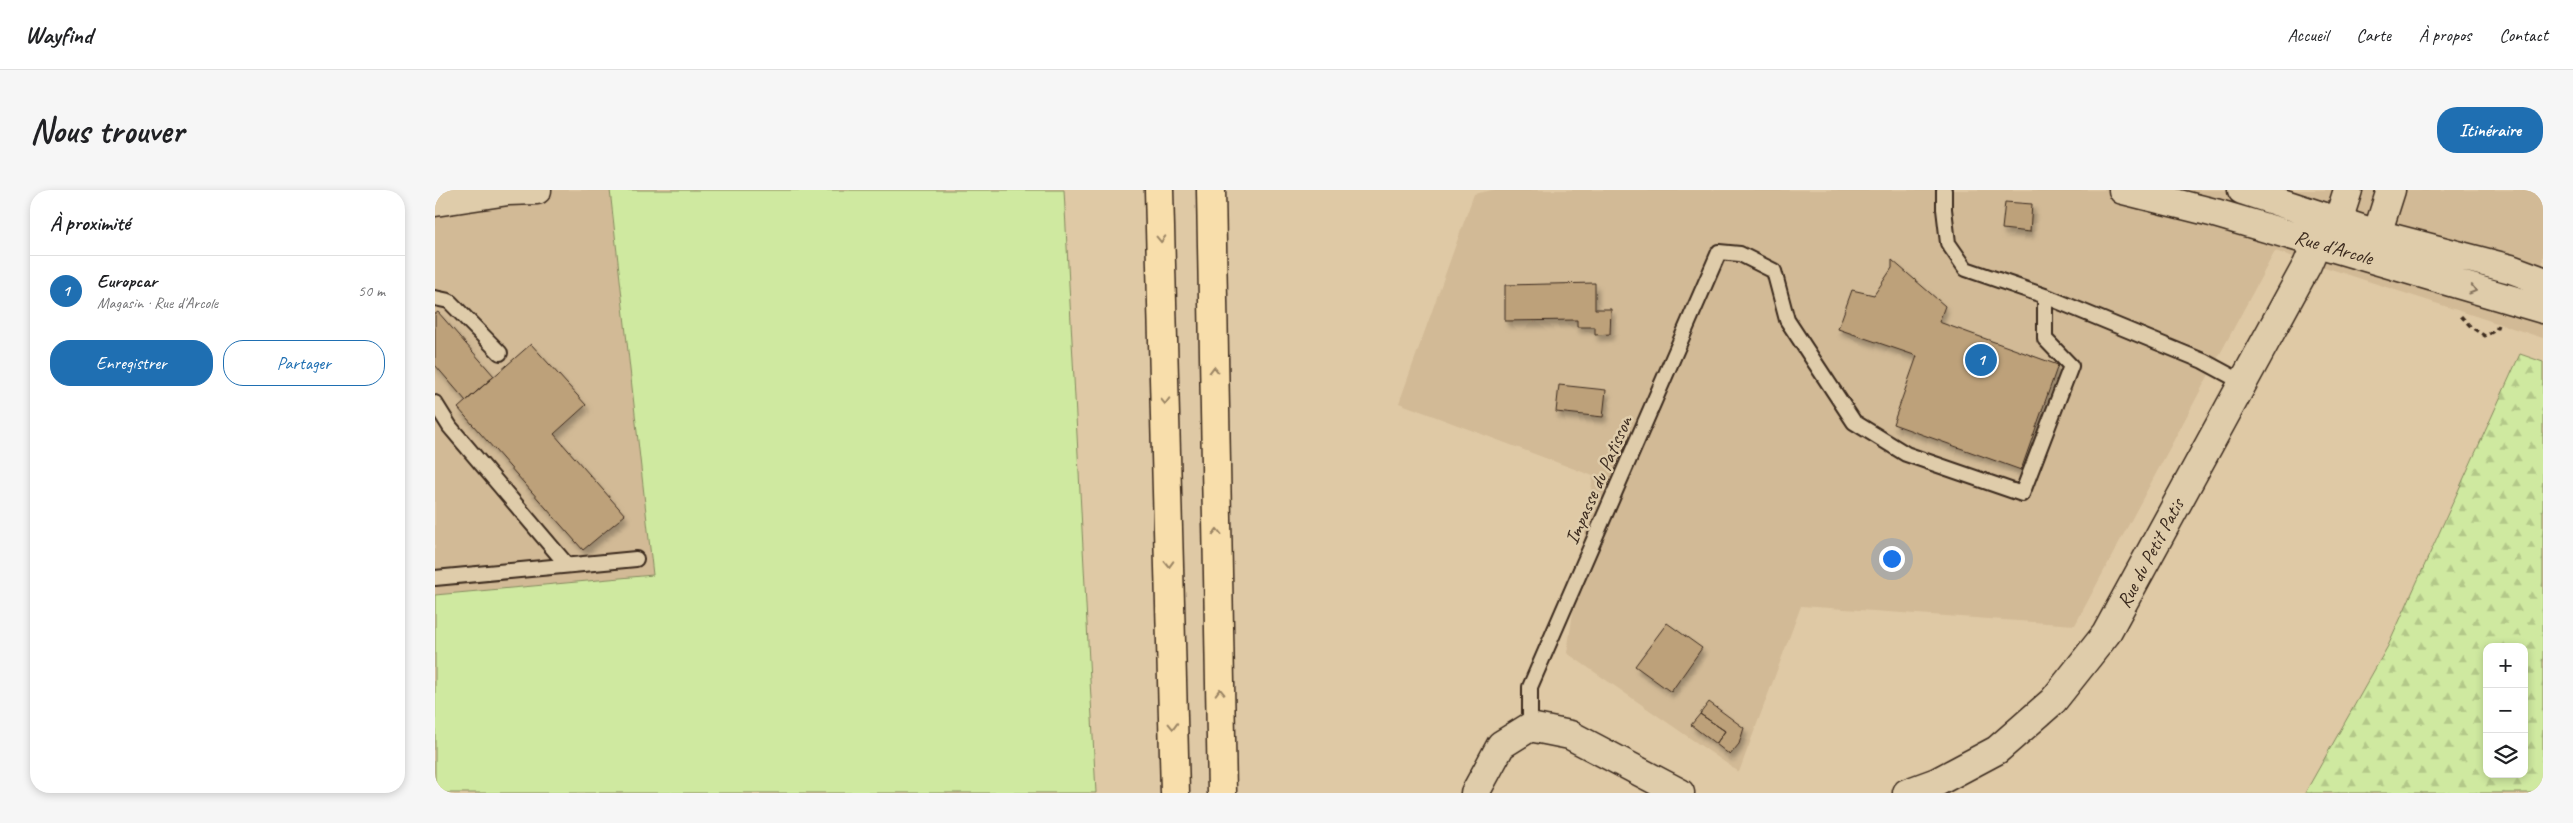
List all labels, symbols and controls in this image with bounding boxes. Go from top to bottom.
text: Wayfind [25,20,92,50]
text: Accueil [2288,24,2328,46]
text: Carte [2356,24,2391,46]
text: À propos [2419,24,2471,46]
text: Contact [2499,24,2548,46]
button: Itinéraire [2437,107,2543,153]
text: Nous trouver [30,108,184,153]
text: À proximité [50,210,130,236]
street label: Rue d'Arcole [2292,224,2377,271]
one-way arrow [1155,235,1166,243]
text: Europcar [97,269,157,293]
text: 1 [62,281,70,301]
text: 50 m [358,281,385,301]
one-way arrow [2469,284,2478,295]
text: Magasin · Rue d'Arcole [97,293,218,313]
button: Enregistrer [50,340,213,386]
button: Partager [223,340,385,386]
pin: 1 [1965,341,1997,379]
one-way arrow [1209,366,1219,374]
one-way arrow [1160,398,1170,405]
street label: Impasse du Patisson [1559,411,1638,548]
street label: Rue du Petit Patis [2111,492,2191,612]
one-way arrow [1211,528,1222,536]
your location [1879,546,1905,572]
one-way arrow [1164,560,1174,568]
map controls [2483,643,2528,778]
button: + [2483,643,2528,688]
one-way arrow [1215,688,1225,696]
button: − [2483,688,2528,733]
one-way arrow [1168,722,1179,730]
button: layers [2483,733,2528,778]

